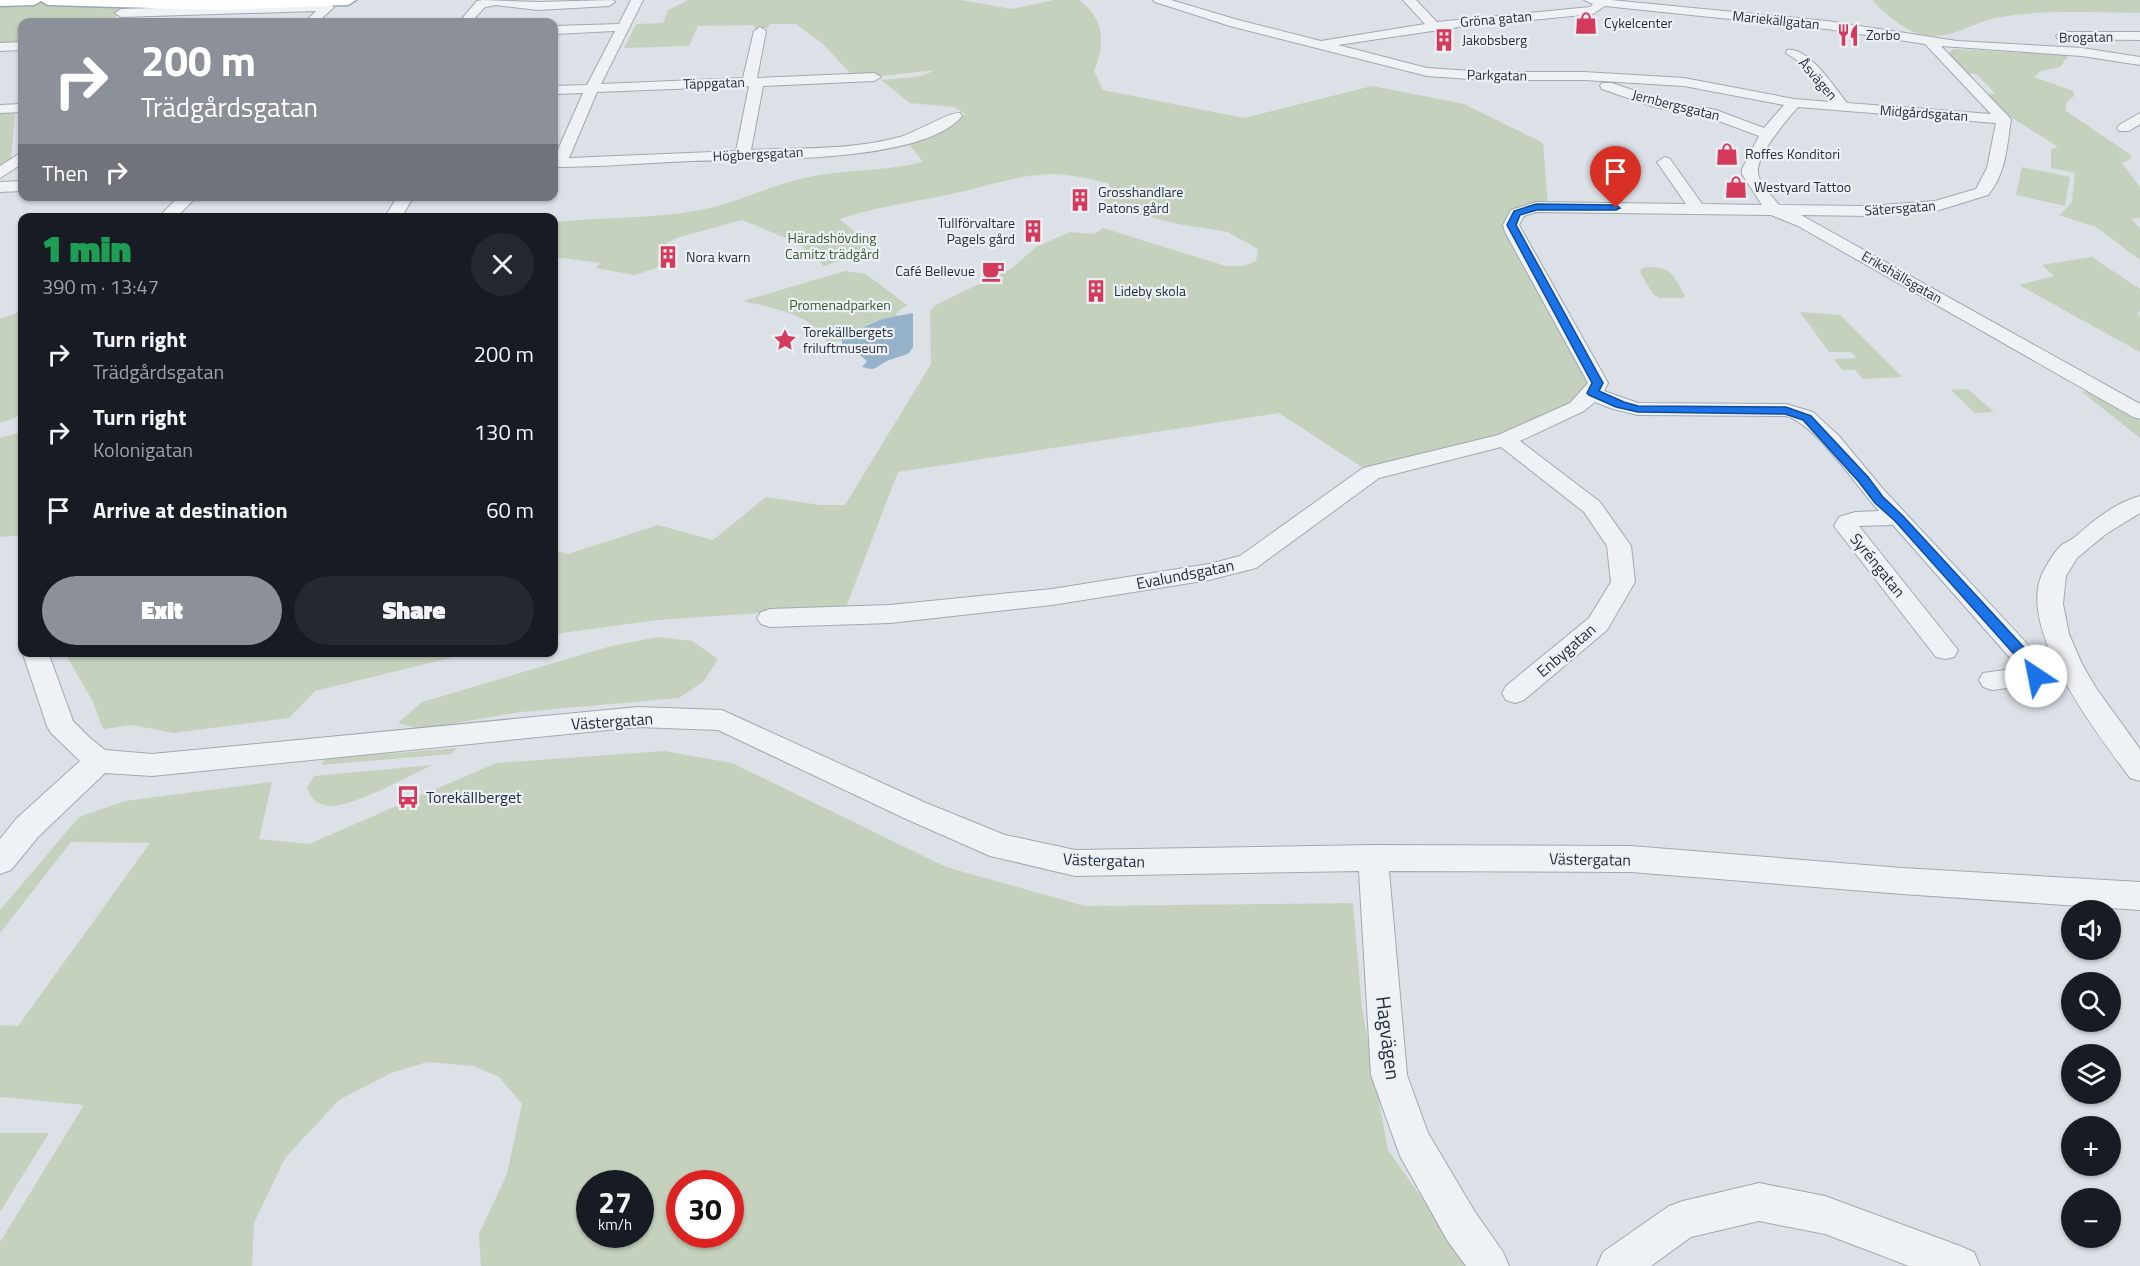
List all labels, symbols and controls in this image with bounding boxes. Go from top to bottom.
street label: Mariekällgatan [1731,4,1821,35]
street label: Gröna gatan [1459,5,1533,32]
shop icon: Cykelcenter [1573,10,1599,36]
place label: Cykelcenter [1604,12,1673,33]
restaurant icon: Zorbo [1835,22,1861,48]
place label: Zorbo [1866,24,1900,45]
street label: Brogatan [2059,26,2113,47]
building icon: Jakobsberg [1431,27,1457,53]
text: 200 m [141,28,256,92]
place label: Jakobsberg [1462,29,1527,50]
icon: right [42,42,120,120]
street label: Åsvägen [1794,53,1843,104]
street label: Parkgatan [1467,63,1527,86]
street label: Täppgatan [683,71,745,94]
street label: Jernbergsgatan [1630,83,1722,126]
text: Trädgårdsgatan [141,86,318,127]
street label: Midgårdsgatan [1879,99,1969,126]
street label: Högbergsgatan [712,141,804,166]
shop icon: Roffes Konditori [1714,141,1740,167]
place label: Roffes Konditori [1745,143,1840,164]
pin [1590,146,1641,208]
icon: arrive [1599,155,1632,188]
text: Then [42,156,88,190]
icon: right [100,156,133,189]
shop icon: Westyard Tattoo [1723,174,1749,200]
place label: Westyard Tattoo [1754,176,1851,197]
place label: Grosshandlare Patons gård [1098,181,1183,218]
building icon: Grosshandlare Patons gård [1067,187,1093,213]
street label: Sätersgatan [1864,195,1936,220]
place label: Tullförvaltare Pagels gård [938,212,1015,249]
building icon: Tullförvaltare Pagels gård [1020,218,1046,244]
text: 1 min [42,221,131,276]
park label: Häradshövding Camitz trädgård [785,227,879,264]
button: close [471,233,534,296]
building icon: Nora kvarn [655,244,681,270]
street label: Erikshällsgatan [1858,245,1946,308]
place label: Nora kvarn [686,246,750,267]
cafe icon: Café Bellevue [980,258,1006,284]
place label: Café Bellevue [895,260,975,281]
text: 390 m · 13:47 [42,271,159,302]
building icon: Lideby skola [1083,278,1109,304]
place label: Lideby skola [1114,280,1186,301]
park label: Promenadparken [789,294,891,315]
place label: Torekällbergets friluftmuseum [803,321,893,358]
text: Turn right [93,322,187,356]
place icon: Torekällbergets friluftmuseum [772,327,798,353]
text: 200 m [474,337,534,371]
icon: right [42,338,75,371]
text: Trädgårdsgatan [93,356,224,387]
text: Turn right [93,400,187,434]
text: 130 m [474,415,534,449]
icon: right [42,416,75,449]
text: Kolonigatan [93,434,193,465]
text: Arrive at destination [93,493,288,527]
text: 60 m [486,493,534,527]
icon: arrive [42,494,75,527]
street label: Syréngatan [1845,528,1911,602]
street label: Evalundsgatan [1134,553,1236,595]
button: Exit [42,576,282,645]
button: Share [294,576,534,645]
street label: Enbygatan [1531,617,1601,683]
position arrow [2004,644,2068,708]
street label: Västergatan [570,706,654,736]
bus stop icon: Torekällberget [395,784,421,810]
place label: Torekällberget [426,785,522,809]
street label: Västergatan [1549,846,1631,872]
street label: Västergatan [1063,847,1145,873]
map controls [2061,900,2121,1248]
button: sound [2061,900,2121,960]
button: search [2061,972,2121,1032]
street label: Hagvägen [1368,994,1409,1082]
button: layers [2061,1044,2121,1104]
button: + [2061,1116,2121,1176]
speed limit sign: 30 [666,1170,744,1248]
text: 27 [598,1179,632,1225]
button: − [2061,1188,2121,1248]
text: km/h [598,1213,632,1236]

